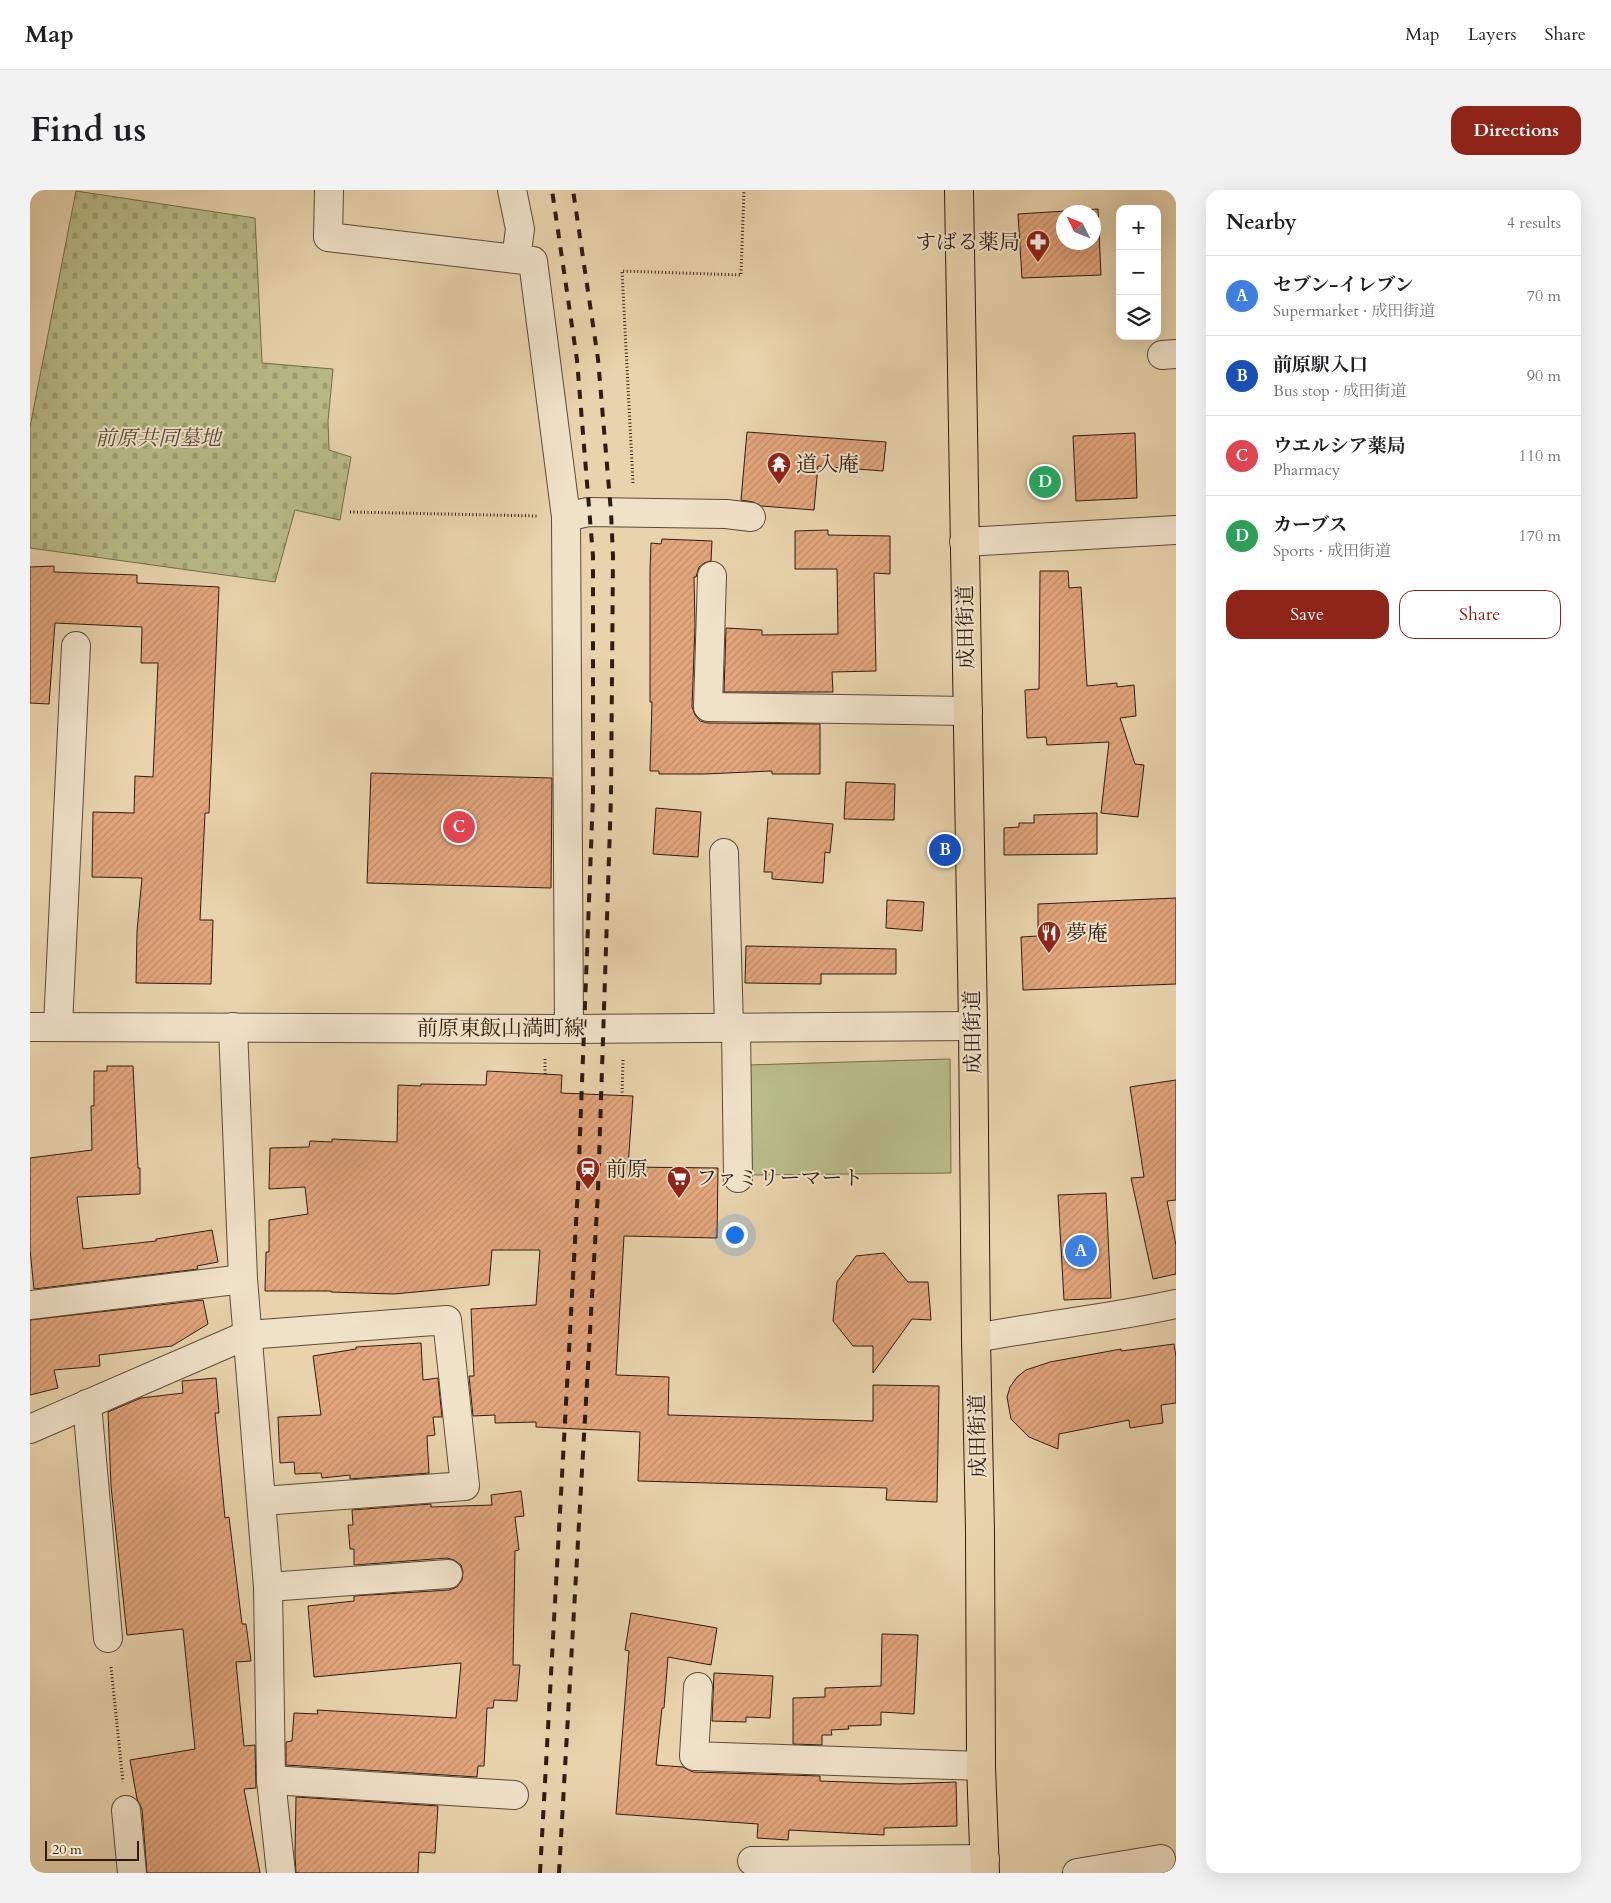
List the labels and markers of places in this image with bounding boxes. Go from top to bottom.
place label: すばる薬局 [915,228,1020,257]
pharmacy icon: すばる薬局 [1025,229,1051,263]
place label: 道入庵 [796,450,859,479]
temple icon: 道入庵 [766,451,792,485]
pin: D [1029,463,1061,501]
pin: C [443,808,475,846]
pin: B [929,831,961,869]
place label: 夢庵 [1066,919,1108,948]
restaurant icon: 夢庵 [1036,920,1062,954]
place label: 前原 [606,1155,648,1184]
station icon: 前原 [575,1156,601,1190]
place label: ファミリーマート [696,1164,864,1193]
supermarket icon: ファミリーマート [666,1165,692,1199]
pin: A [1065,1232,1097,1270]

